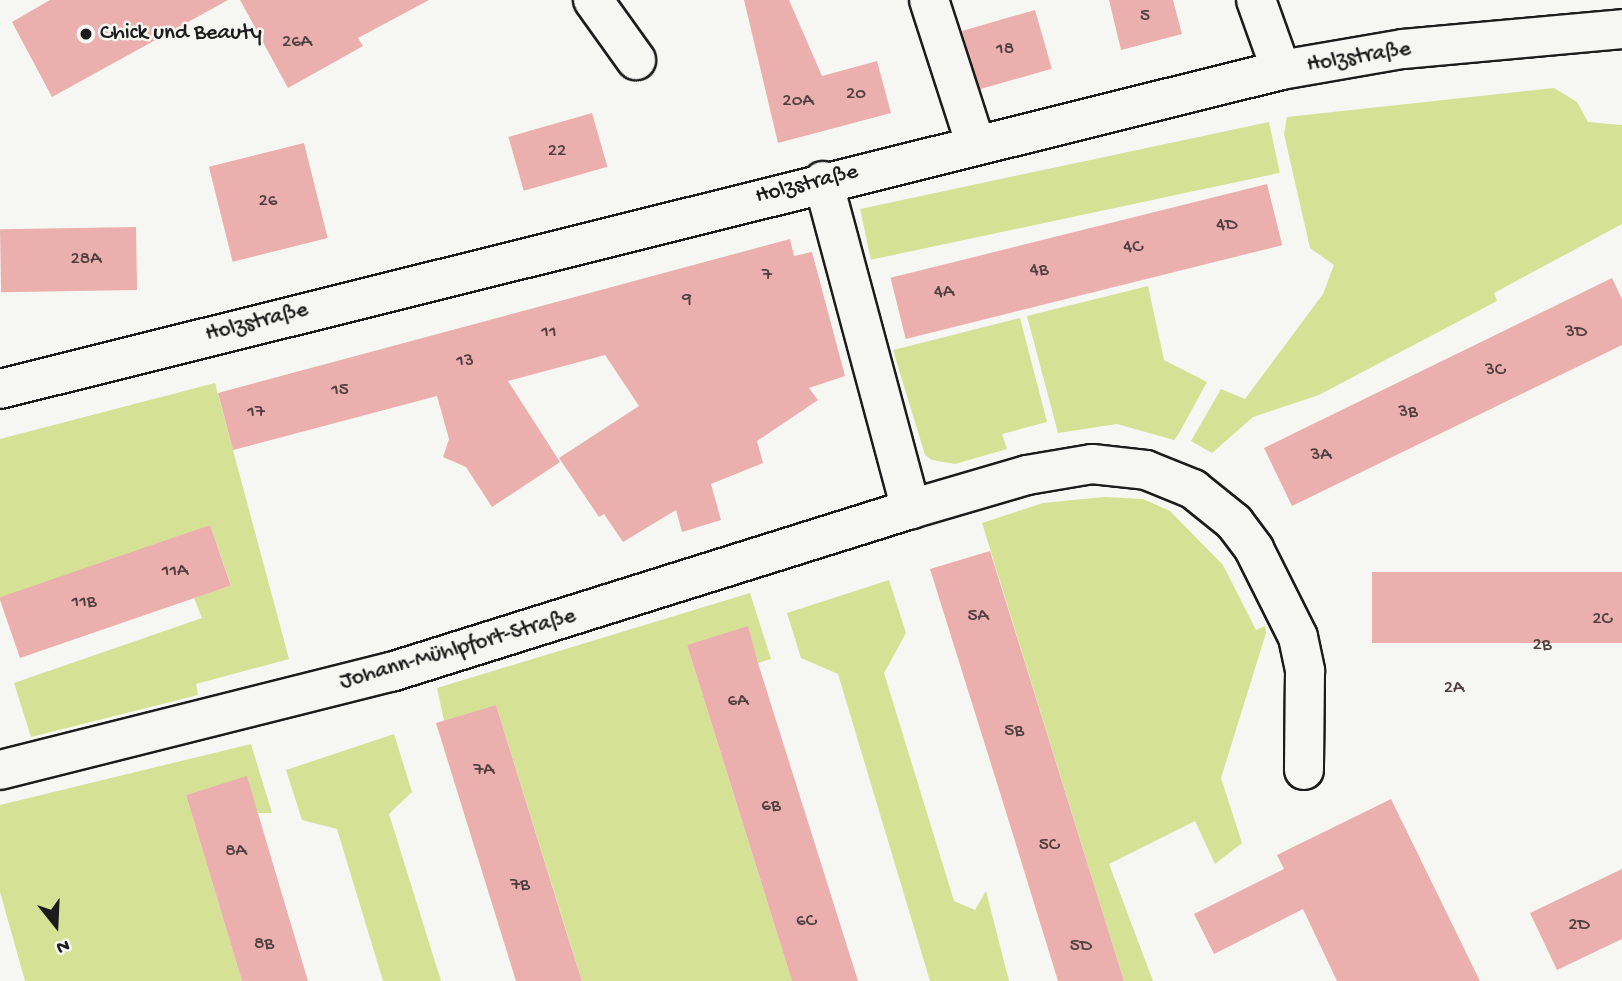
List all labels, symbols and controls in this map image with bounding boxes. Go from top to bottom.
house number: 5 [1140,6,1150,28]
place label: Chick und Beauty [100,20,262,48]
marker: Chick und Beauty [78,26,94,42]
house number: 26A [282,32,312,54]
street label: Holzstraße [1305,36,1413,80]
house number: 18 [996,39,1014,61]
house number: 20 [846,84,866,106]
house number: 20A [782,91,814,113]
house number: 22 [548,141,566,163]
street label: Holzstraße [753,159,861,211]
house number: 26 [259,191,277,213]
house number: 4D [1216,215,1238,237]
house number: 4C [1123,237,1143,259]
house number: 28A [71,249,101,271]
house number: 4B [1030,260,1048,282]
house number: 7 [762,265,772,287]
house number: 4A [934,282,954,304]
house number: 9 [682,289,692,311]
street label: Holzstraße [203,297,311,349]
house number: 11 [541,322,557,344]
house number: 3D [1565,322,1587,344]
house number: 13 [456,351,474,373]
house number: 3C [1485,360,1505,382]
house number: 15 [331,380,349,402]
house number: 17 [247,402,265,424]
house number: 3B [1398,402,1418,424]
house number: 3A [1310,445,1332,467]
house number: 11A [162,561,188,583]
house number: 11B [71,592,97,614]
street label: Johann-Mühlpfort-Straße [337,603,579,697]
house number: 5A [967,606,989,628]
house number: 2C [1592,609,1612,631]
house number: 2B [1532,635,1552,657]
house number: 2A [1444,678,1464,700]
house number: 6A [728,691,748,713]
house number: 5B [1004,721,1024,743]
house number: 7A [473,760,495,782]
house number: 6B [761,796,781,818]
house number: 5C [1039,835,1059,857]
house number: 8A [225,841,247,863]
house number: 7B [510,875,530,897]
north arrow [21,890,91,960]
house number: 6C [796,911,816,933]
house number: 2D [1568,915,1590,937]
text: N [53,933,72,958]
house number: 8B [254,934,274,956]
house number: 5D [1070,936,1092,958]

